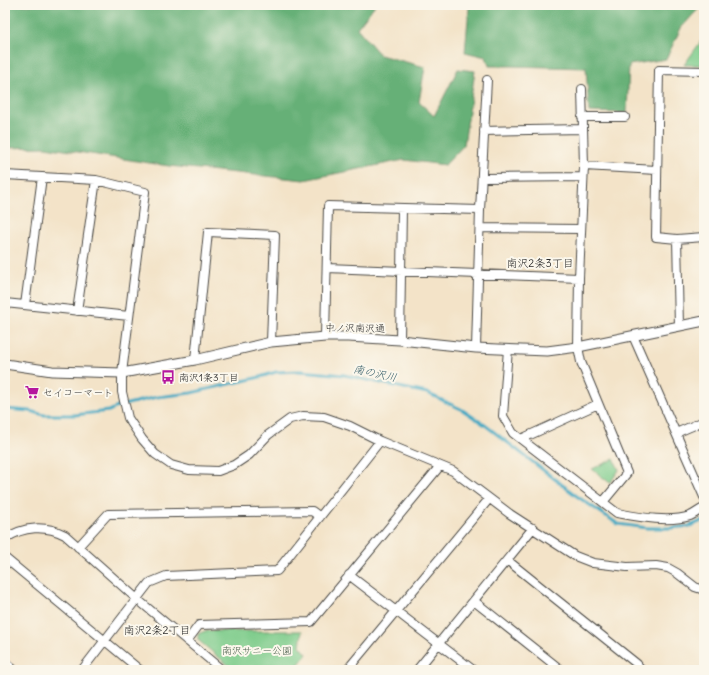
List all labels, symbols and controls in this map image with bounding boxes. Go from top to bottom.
district label: 南沢2条3丁目 [506,256,574,270]
street label: 中ノ沢南沢通 [325,321,385,335]
water label: 南の沢川 [352,362,398,384]
bus stop icon: 南沢1条3丁目 [160,369,176,385]
place label: 南沢1条3丁目 [179,371,239,384]
supermarket icon: セイコーマート [24,384,40,400]
place label: セイコーマート [43,386,113,399]
district label: 南沢2条2丁目 [123,623,191,637]
park label: 南沢サニー公園 [222,644,292,657]

